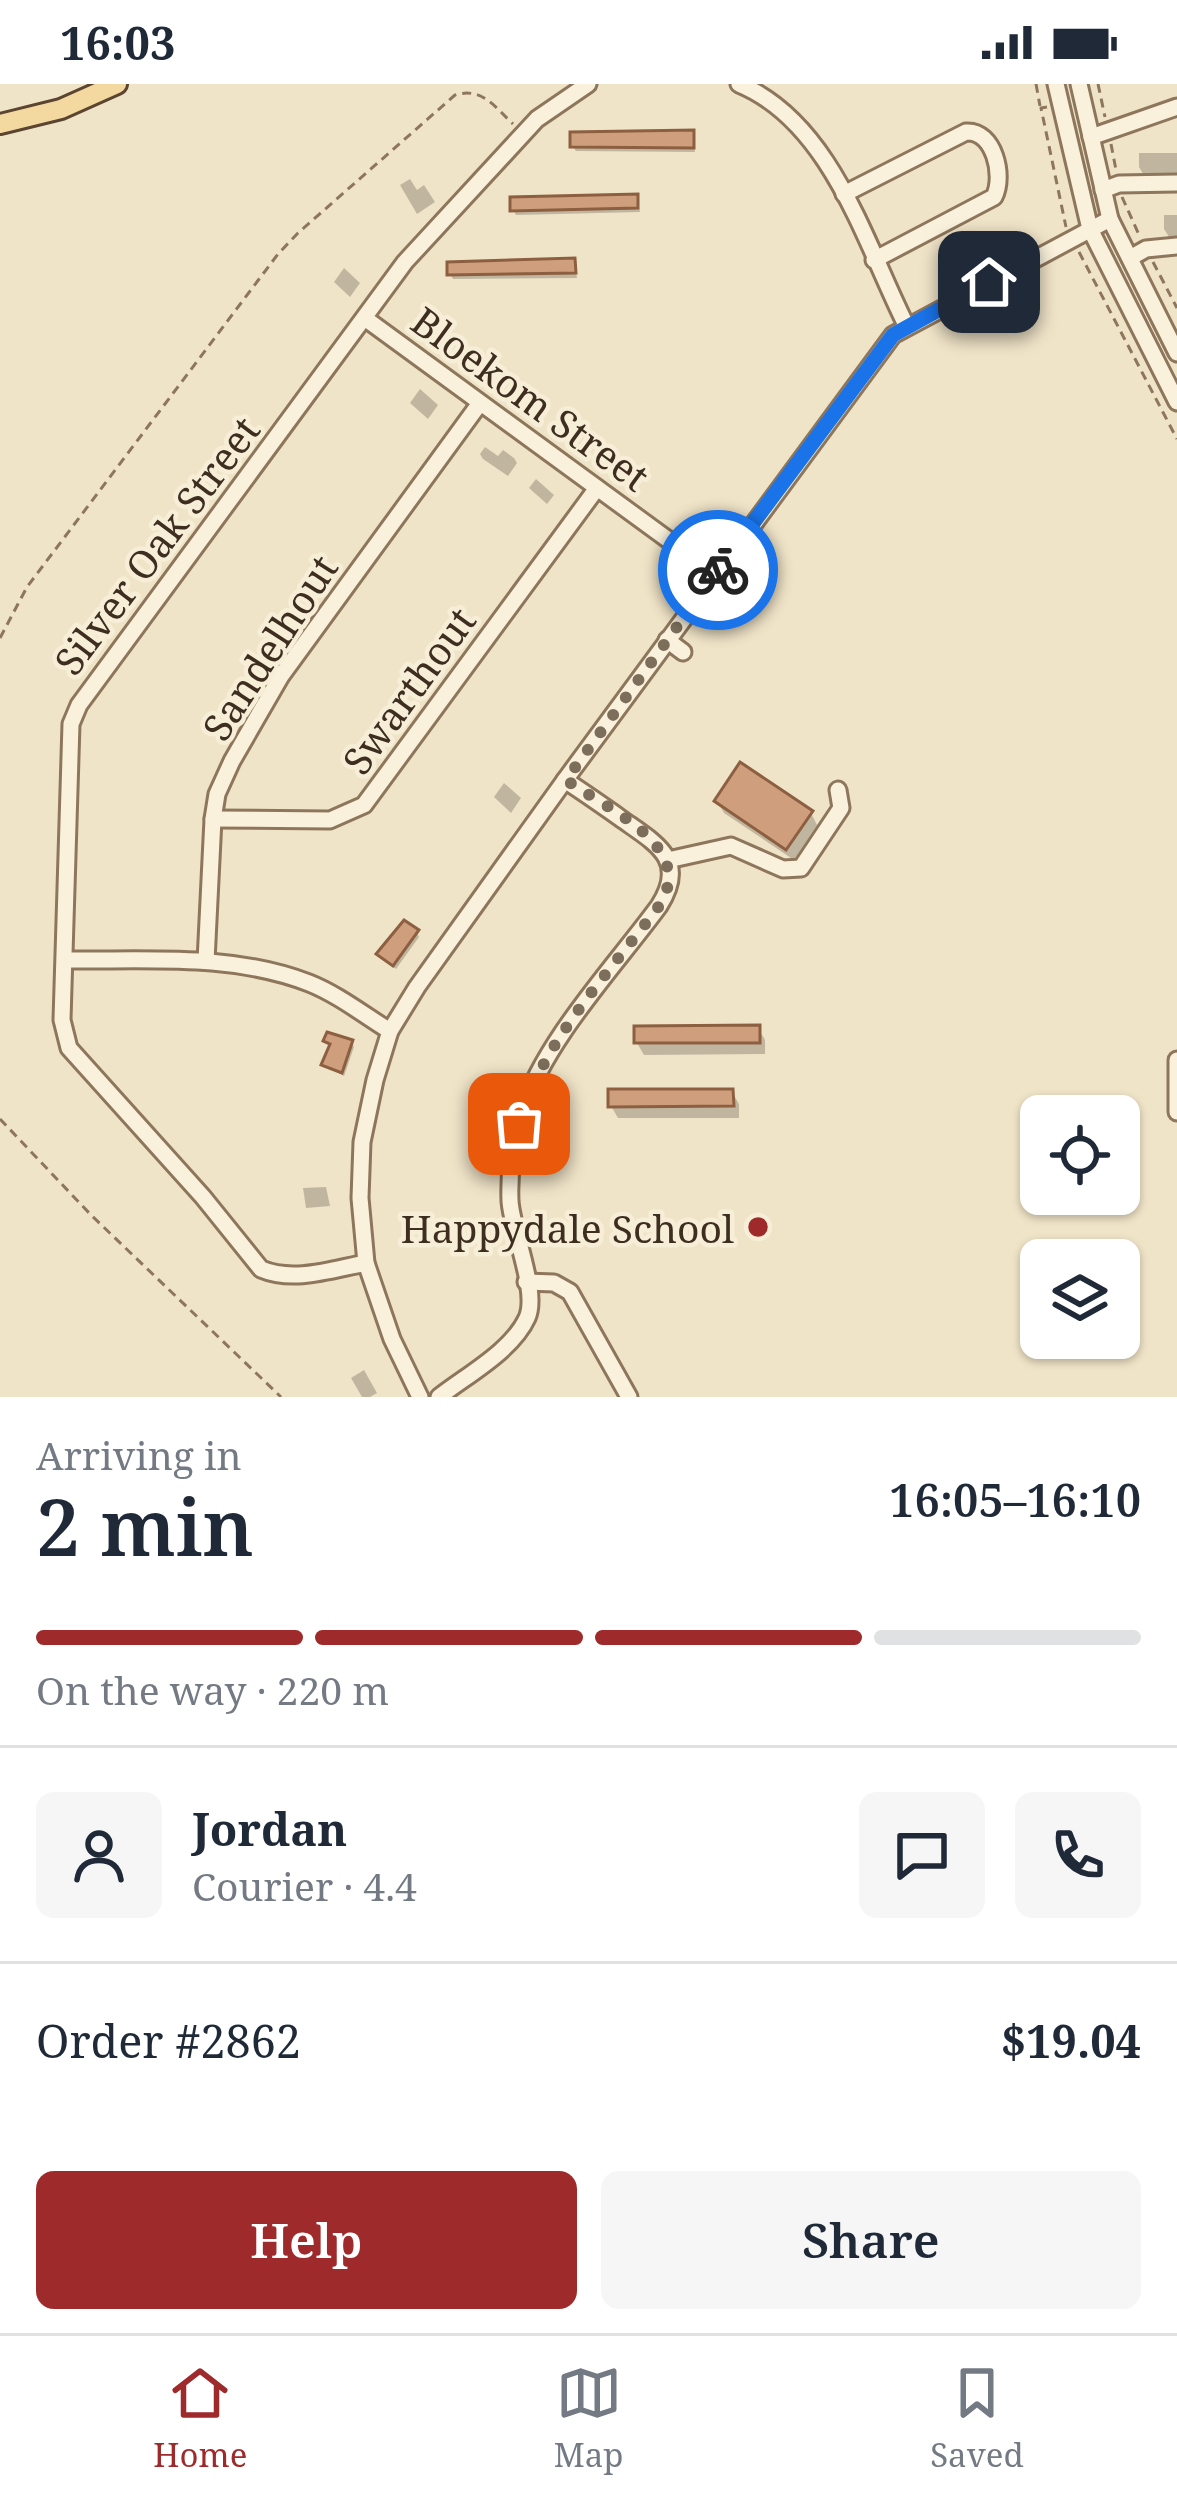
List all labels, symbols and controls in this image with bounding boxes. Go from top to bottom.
text: 16:03 [60,12,175,73]
pin [938,231,1040,333]
icon: home [956,249,1022,315]
street label: Bloekom Street [402,294,660,502]
street label: Silver Oak Street [41,405,271,685]
courier [658,510,778,630]
icon: bike [685,537,751,603]
street label: Sandelhout [189,544,349,750]
street label: Swarthout [329,596,487,784]
pin [468,1073,570,1175]
icon: bag [486,1091,552,1157]
map controls [1020,1095,1140,1359]
button: locate [1020,1095,1140,1215]
place label: Happydale School [401,1201,734,1254]
marker: Happydale School [745,1214,771,1240]
button: layers [1020,1239,1140,1359]
text: Arriving in [36,1428,242,1481]
text: 16:05–16:10 [889,1469,1141,1530]
text: 2 min [36,1473,254,1579]
text: On the way · 220 m [36,1663,389,1716]
button: person [36,1792,162,1918]
button: chat [859,1792,985,1918]
button: phone [1015,1792,1141,1918]
text: Jordan [192,1798,347,1859]
text: Courier · 4.4 [192,1859,417,1912]
text: Order #2862 [36,2010,301,2071]
text: $19.04 [1001,2010,1141,2071]
button: Help [36,2171,577,2309]
button: Share [601,2171,1141,2309]
tab: Home [153,2360,247,2477]
tab: Map [554,2360,624,2477]
tab: Saved [930,2360,1024,2477]

